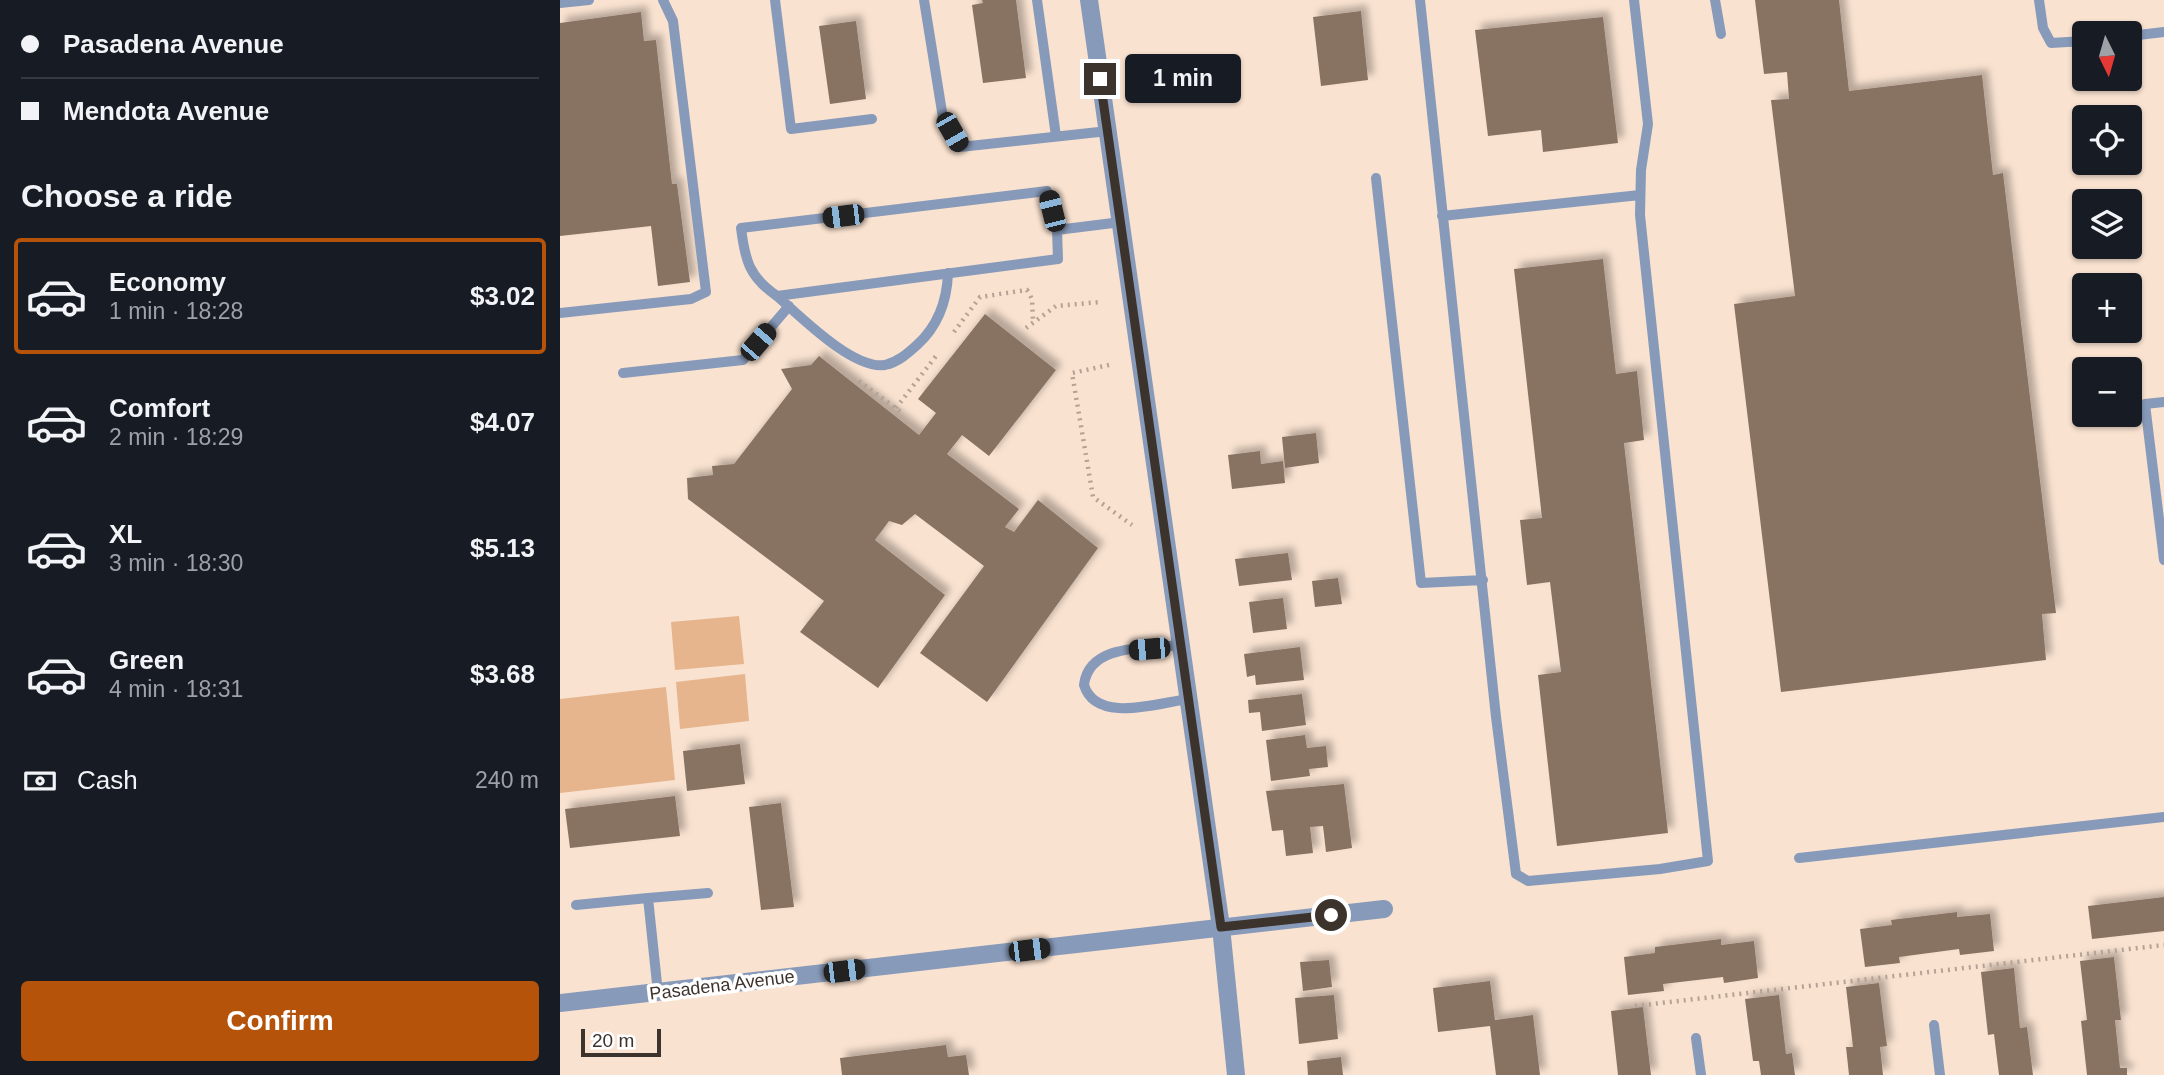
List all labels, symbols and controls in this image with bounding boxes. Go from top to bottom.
north arrow [2072,21,2142,91]
map controls [2072,21,2142,427]
text: Pasadena Avenue [63,29,284,59]
callout: 1 min [1124,55,1240,104]
route end [1084,63,1116,95]
text: 1 min [1153,65,1213,91]
text: Mendota Avenue [63,96,269,126]
button: locate [2072,105,2142,175]
car [933,109,972,155]
text: Choose a ride [21,178,233,214]
car [1037,188,1068,234]
button: layers [2072,189,2142,259]
car [821,203,866,229]
icon: car [25,265,88,328]
text: Economy [109,267,226,297]
button: + [2072,273,2142,343]
text: $3.02 [470,281,535,311]
text: 1 min · 18:28 [109,298,243,324]
car [737,319,780,365]
button: − [2072,357,2142,427]
icon: car [25,391,88,454]
text: Comfort [109,393,210,423]
text: $4.07 [470,407,535,437]
text: 2 min · 18:29 [109,424,243,450]
icon: car [25,517,88,580]
text: XL [109,519,142,549]
text: $5.13 [470,533,535,563]
text: 3 min · 18:30 [109,550,243,576]
car [1128,637,1171,661]
icon: car [25,643,88,706]
text: Green [109,645,184,675]
text: $3.68 [470,659,535,689]
text: 4 min · 18:31 [109,676,243,702]
icon: cash [21,762,59,800]
text: Cash [77,765,138,795]
text: 240 m [475,767,539,793]
route start [1315,899,1347,931]
car [1007,937,1052,963]
car [822,958,867,984]
street label: Pasadena Avenue [648,966,796,1004]
button: Confirm [21,981,539,1061]
scale bar [581,1026,662,1058]
text: 20 m [592,1030,634,1051]

